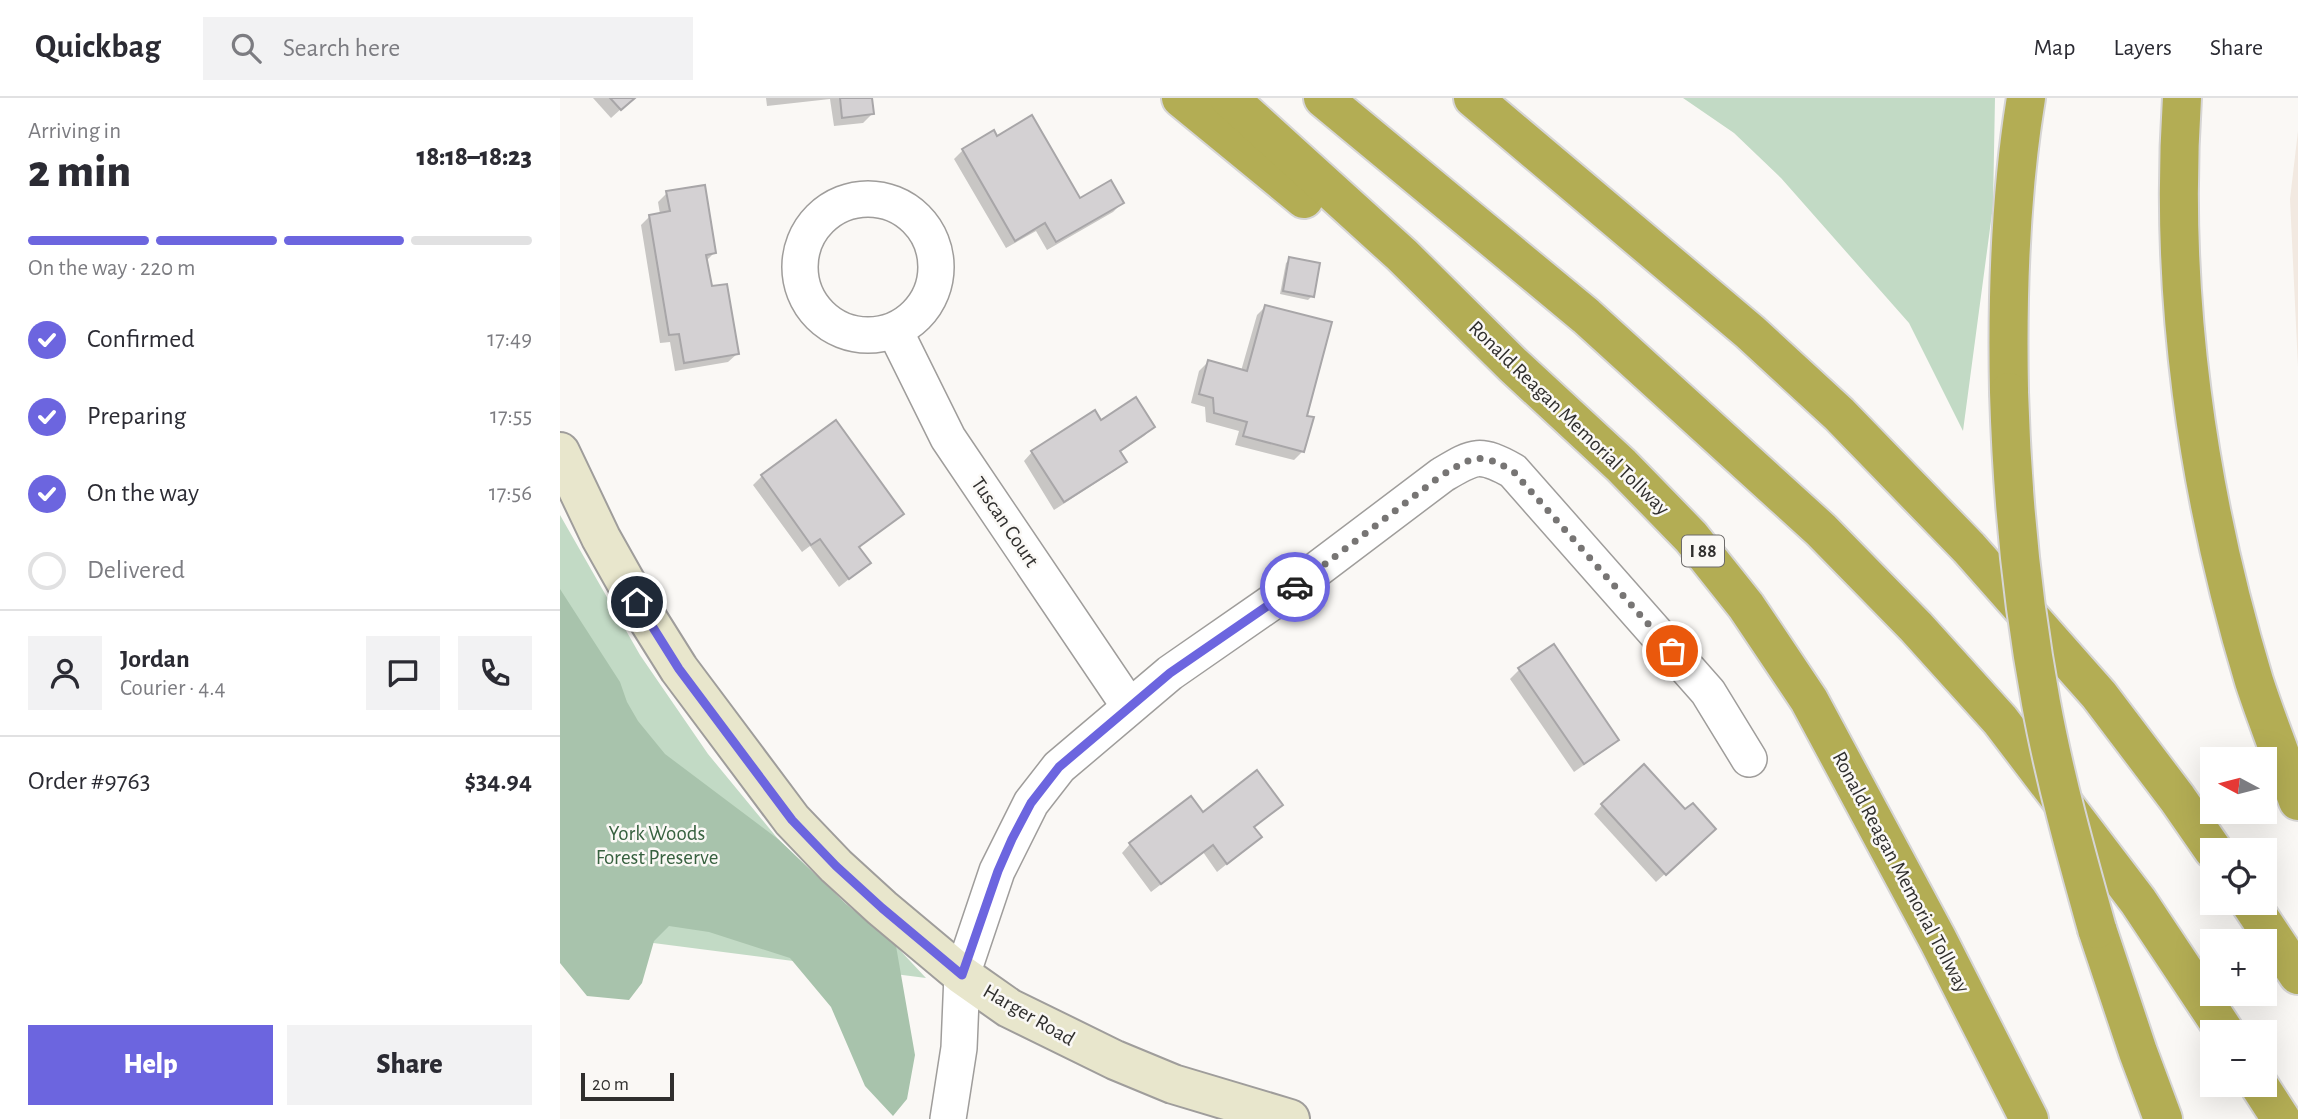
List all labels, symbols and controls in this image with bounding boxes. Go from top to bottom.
search box [203,17,693,80]
icon: search [227,29,265,67]
text: Quickbag [35,31,161,64]
text: Search here [283,35,400,61]
text: Map [2033,36,2075,60]
text: Layers [2113,36,2172,60]
text: Share [2210,36,2263,60]
text: Arriving in [28,120,121,143]
text: 18:18–18:23 [417,144,532,170]
text: 2 min [28,149,131,195]
text: On the way · 220 m [28,257,195,280]
street label: Ronald Reagan Memorial Tollway [1465,317,1673,519]
icon: check [28,321,66,359]
text: Confirmed [87,326,195,352]
text: 17:49 [487,328,532,351]
icon: check [28,398,66,436]
text: Preparing [87,403,186,429]
text: 17:55 [490,405,532,428]
street label: Tuscan Court [967,473,1043,571]
icon: check [28,475,66,513]
text: On the way [87,480,199,506]
text: 17:56 [489,482,532,505]
road number: I 88 [1682,535,1724,566]
courier [1260,552,1330,622]
text: Delivered [87,557,185,583]
icon: car [1276,568,1314,606]
pin [607,572,667,632]
icon: home [618,583,656,621]
pin [1642,621,1702,681]
icon: bag [1653,632,1691,670]
button: person [28,636,102,710]
button: chat [366,636,440,710]
button: phone [458,636,532,710]
text: Jordan [120,646,190,672]
text: Courier · 4.4 [120,677,226,700]
north arrow [2200,747,2277,824]
map controls [2200,747,2277,1097]
street label: Ronald Reagan Memorial Tollway [1828,748,1974,996]
text: Order #9763 [28,768,150,794]
text: $34.94 [464,768,532,794]
park label: York Woods Forest Preserve [596,823,718,868]
button: locate [2200,838,2277,915]
button: + [2200,929,2277,1006]
street label: Harger Road [980,980,1079,1050]
button: − [2200,1020,2277,1097]
button: Help [28,1025,273,1105]
button: Share [287,1025,532,1105]
scale bar [581,1070,674,1102]
text: 20 m [592,1075,629,1094]

